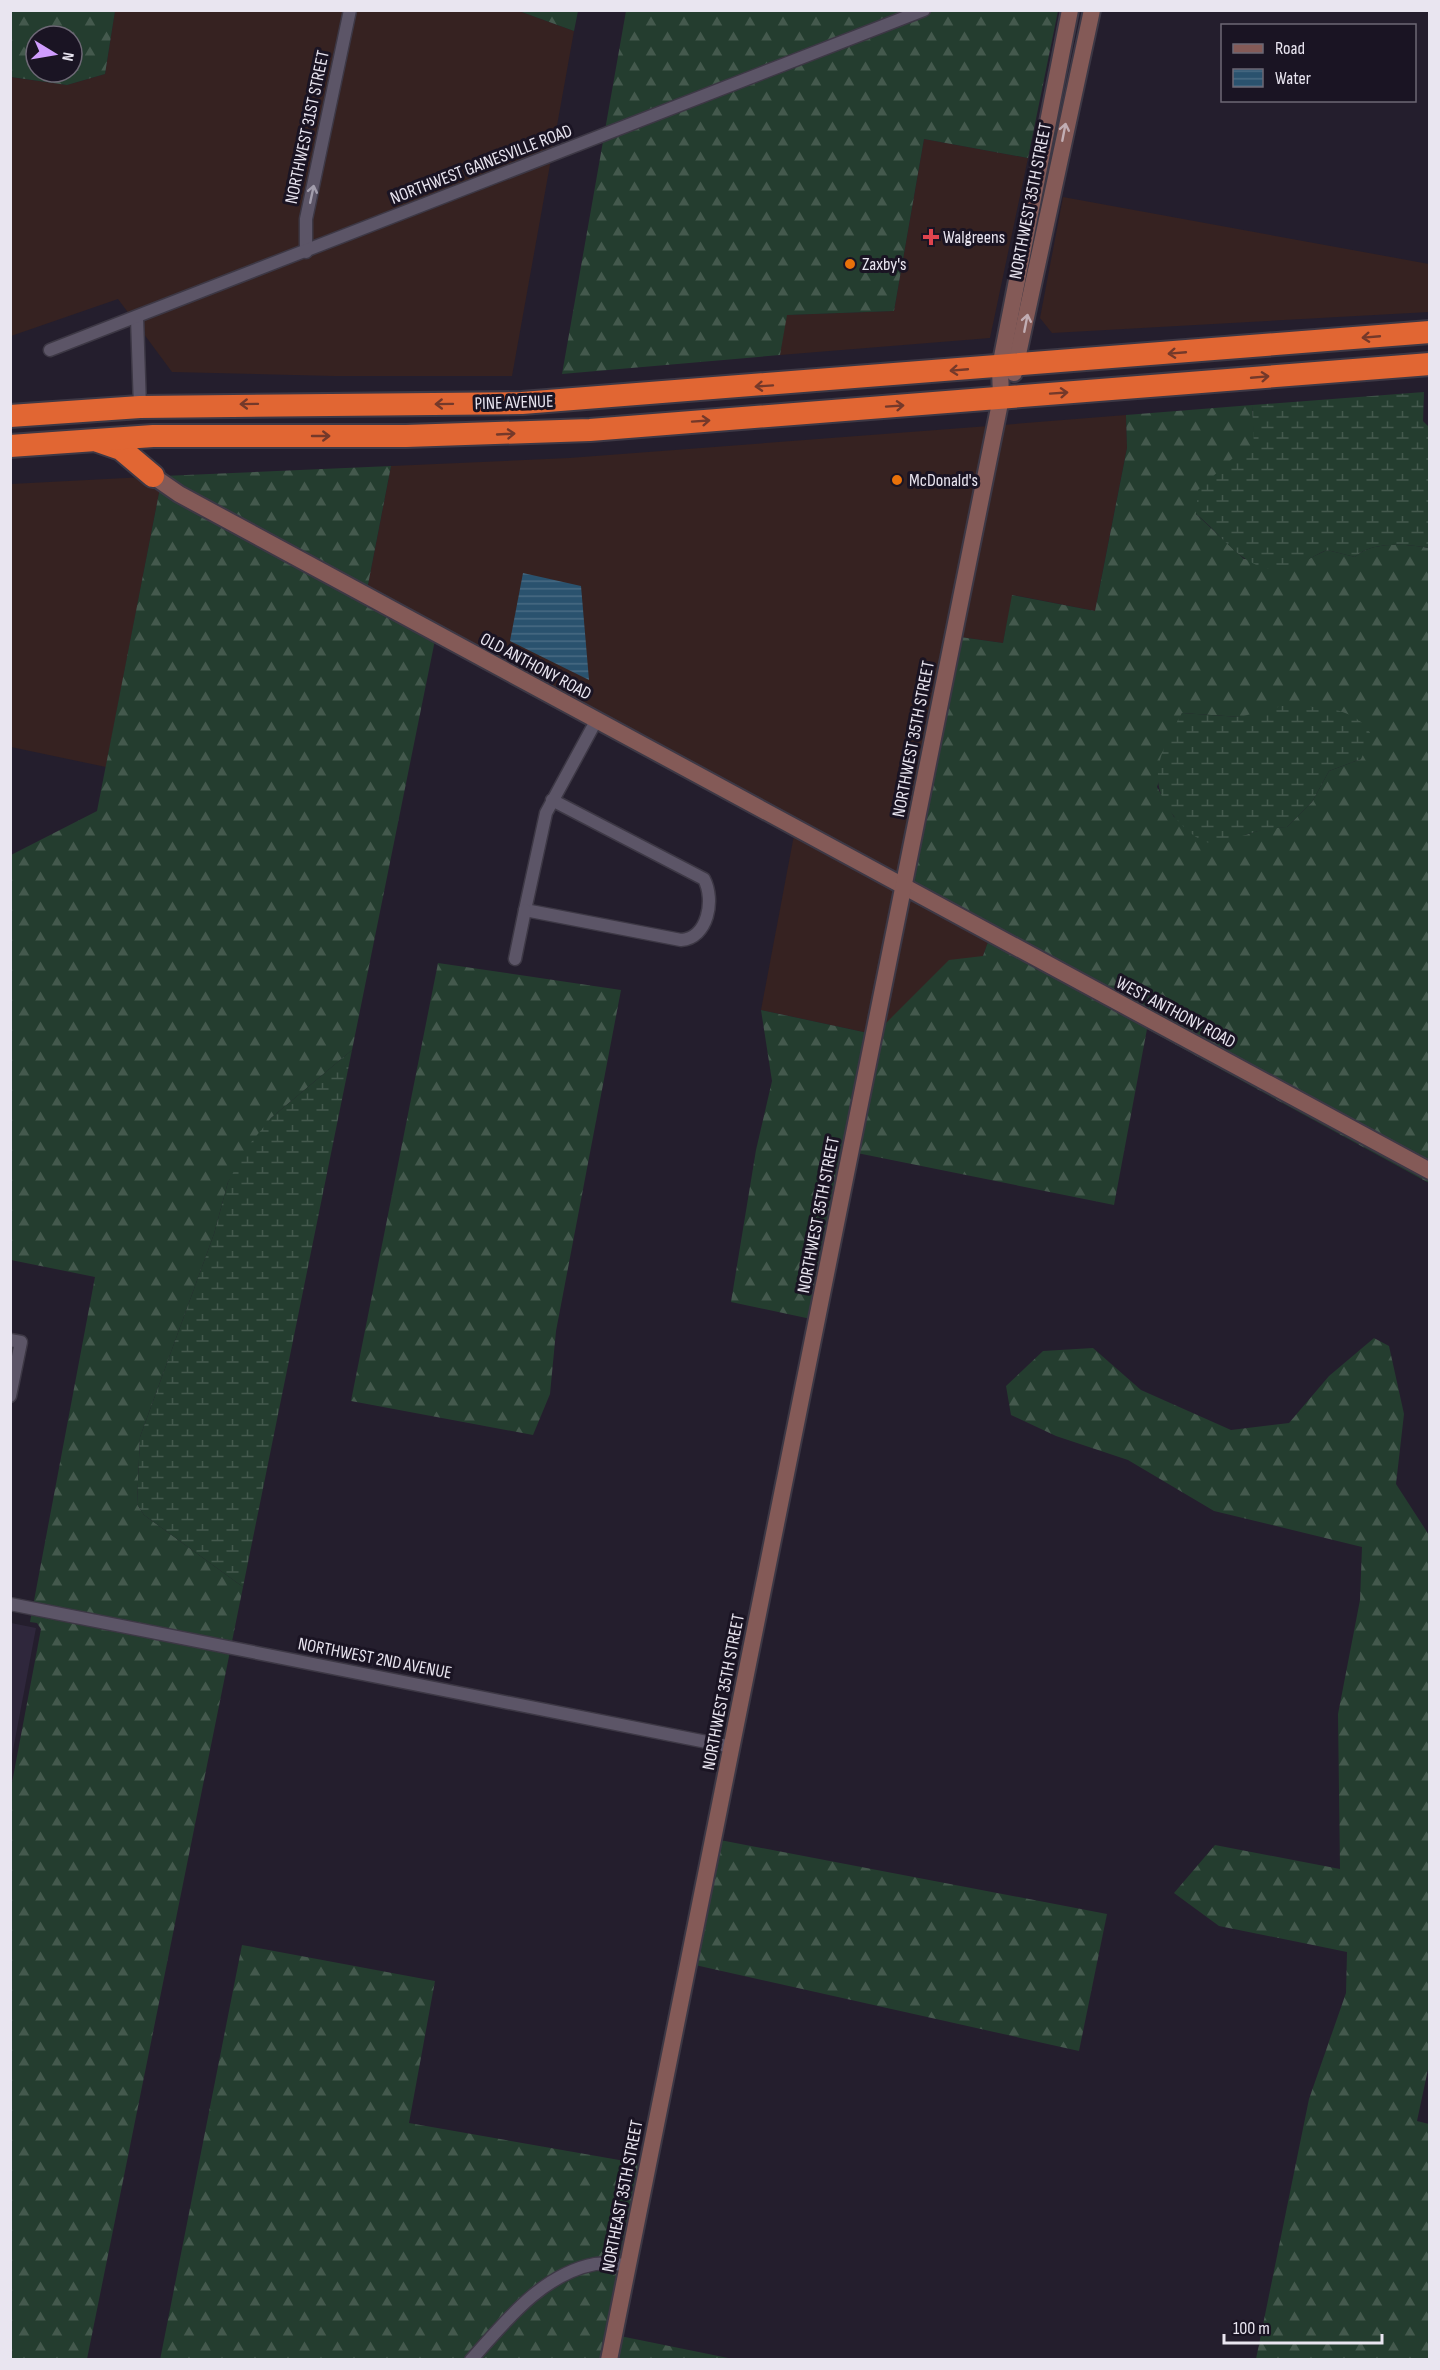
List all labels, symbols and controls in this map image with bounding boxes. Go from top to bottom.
north arrow [24,24,84,84]
legend [1221,24,1416,102]
text: Road [1275,38,1305,59]
street label: NORTHWEST 31ST STREET [281,48,334,206]
text: N [57,51,77,63]
text: Water [1275,68,1311,89]
street label: NORTHWEST GAINESVILLE ROAD [387,120,575,209]
street label: NORTHWEST 35TH STREET [1005,121,1056,281]
one-way arrow [1059,122,1071,141]
one-way arrow [306,185,318,204]
place label: Walgreens [943,227,1005,248]
marker: Walgreens [924,230,938,244]
place label: Zaxby's [862,254,907,275]
marker: Zaxby's [843,257,857,271]
one-way arrow [1021,314,1032,333]
one-way arrow [1362,332,1382,343]
one-way arrow [1167,348,1187,359]
one-way arrow [949,365,969,376]
one-way arrow [1249,371,1269,382]
one-way arrow [755,381,775,392]
one-way arrow [1049,387,1069,398]
street label: PINE AVENUE [474,391,554,414]
one-way arrow [240,399,260,410]
one-way arrow [435,399,455,410]
one-way arrow [884,400,904,411]
one-way arrow [690,415,710,426]
one-way arrow [496,428,515,439]
one-way arrow [310,430,330,442]
place label: McDonald's [909,470,978,491]
marker: McDonald's [890,473,904,487]
street label: OLD ANTHONY ROAD [477,628,595,704]
street label: NORTHWEST 35TH STREET [888,659,939,819]
street label: WEST ANTHONY ROAD [1112,972,1239,1053]
street label: NORTHWEST 35TH STREET [793,1135,844,1295]
street label: NORTHWEST 35TH STREET [698,1612,749,1772]
street label: NORTHWEST 2ND AVENUE [296,1633,453,1684]
street label: NORTHEAST 35TH STREET [597,2118,648,2274]
scale bar [1224,2307,1382,2345]
text: 100 m [1233,2318,1270,2339]

